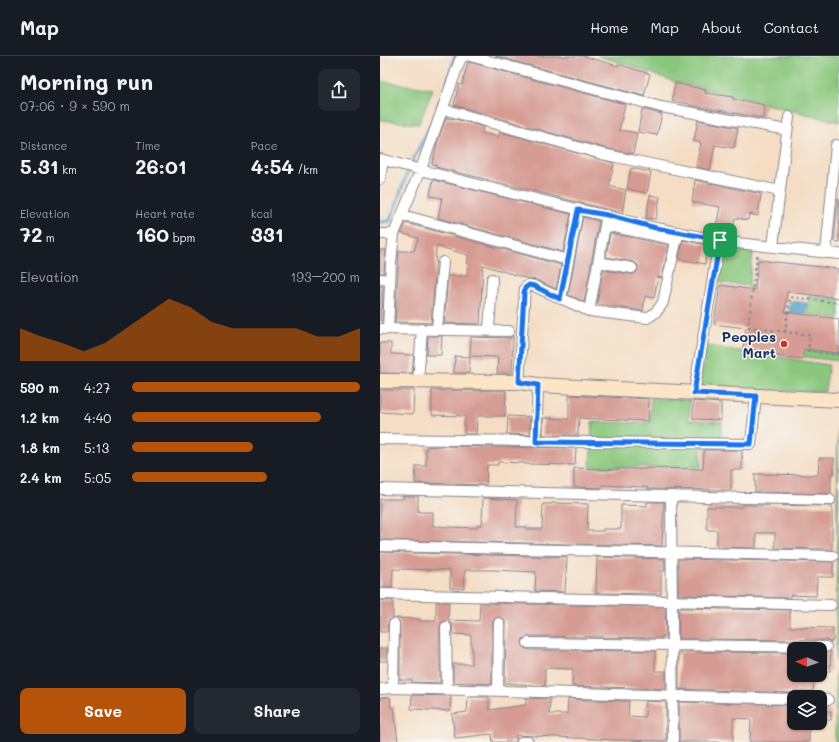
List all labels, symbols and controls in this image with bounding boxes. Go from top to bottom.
text: Map [20,15,59,40]
text: Home [590,18,628,37]
text: Map [650,18,679,37]
text: About [701,18,742,37]
text: Contact [764,18,819,37]
text: Morning run [20,67,153,96]
button: share [318,69,360,111]
text: 07:06 · 9 × 590 m [20,97,130,114]
text: Distance [20,138,67,153]
text: Time [135,138,160,153]
text: Pace [251,138,278,153]
text: 5.31 [20,153,59,179]
text: 26:01 [135,153,187,179]
text: 4:54 [251,153,294,179]
text: km [59,162,77,177]
text: /km [294,162,318,177]
text: Elevation [20,206,69,221]
text: Heart rate [135,206,195,221]
text: kcal [251,206,273,221]
text: 72 [20,221,42,247]
text: 160 [135,221,169,247]
text: 331 [251,221,284,247]
pin [703,223,737,257]
icon: arrive [709,229,731,251]
text: m [42,230,55,245]
text: bpm [169,230,195,245]
text: Elevation [20,268,78,285]
text: 193–200 m [290,268,360,285]
place label: Peoples Mart [722,327,776,362]
marker: Peoples Mart [779,339,789,349]
text: 590 m [20,379,59,396]
text: 4:27 [84,379,110,396]
text: 1.2 km [20,409,59,426]
text: 4:40 [84,409,111,426]
text: 1.8 km [20,439,60,456]
text: 5:13 [84,439,109,456]
text: 2.4 km [20,469,62,486]
text: 5:05 [84,469,111,486]
north arrow [787,642,827,682]
map controls [787,642,827,730]
button: Save [20,688,186,734]
button: Share [194,688,360,734]
button: layers [787,690,827,730]

